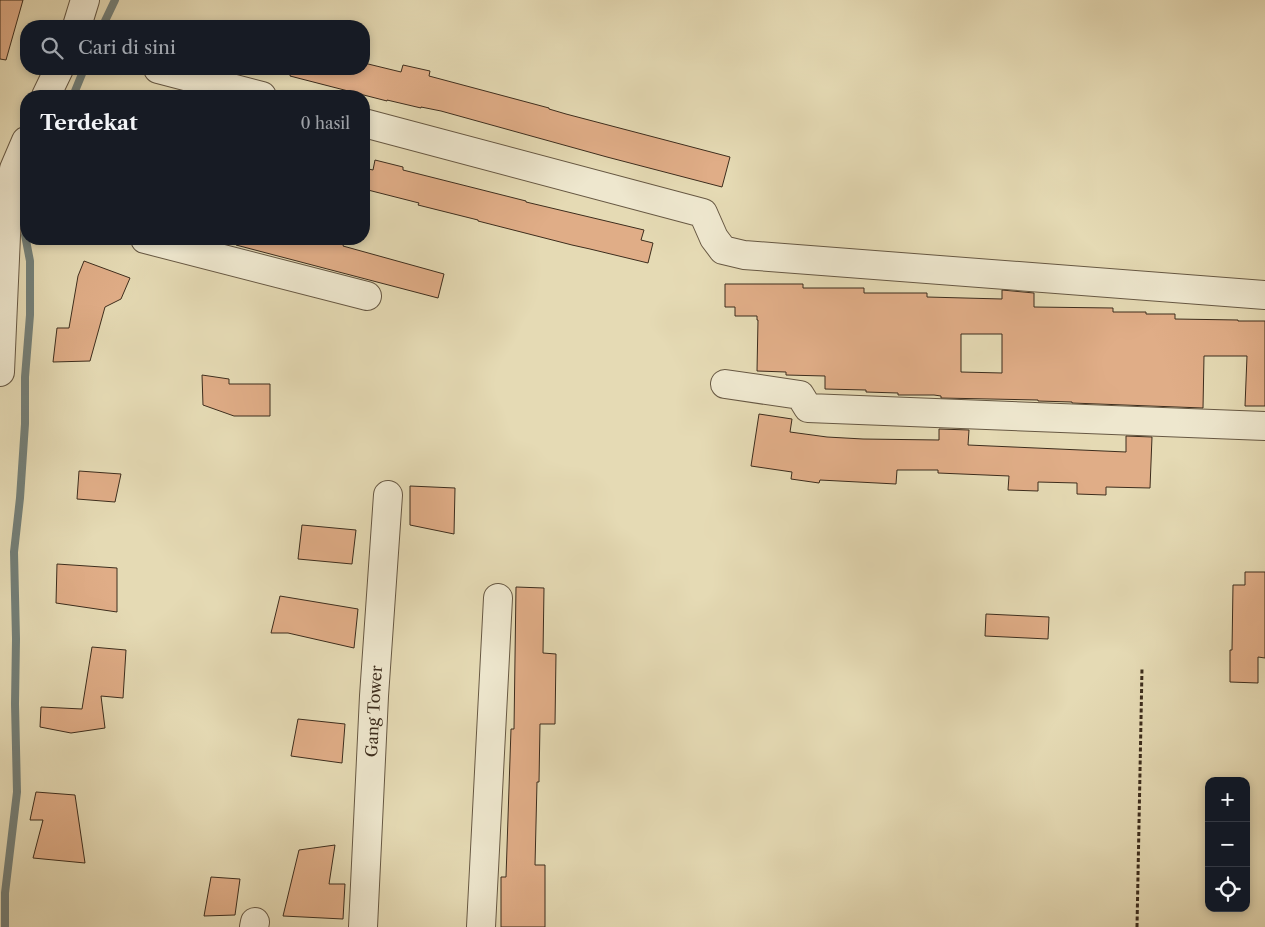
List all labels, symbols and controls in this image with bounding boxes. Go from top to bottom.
search box [20,20,370,75]
icon: search [38,34,66,62]
text: Cari di sini [78,36,176,59]
text: Terdekat [40,110,138,135]
text: 0 hasil [301,113,350,133]
street label: Gang Tower [361,664,386,758]
map controls [1205,777,1250,912]
button: + [1205,777,1250,822]
button: − [1205,822,1250,867]
button: locate [1205,867,1250,912]

